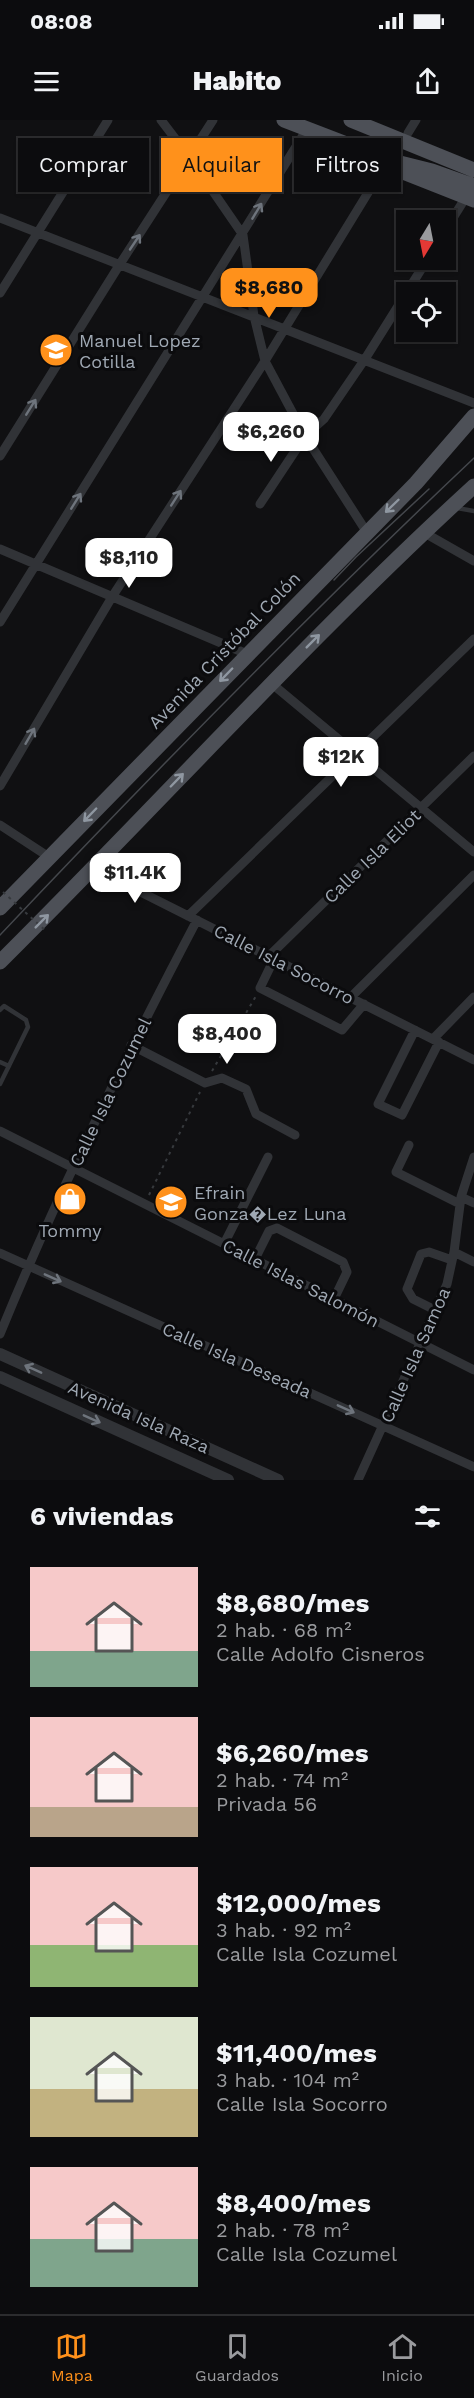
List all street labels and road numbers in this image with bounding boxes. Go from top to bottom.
street label: Avenida Cristóbal Colón [144,567,304,733]
street label: Calle Isla Eliot [319,804,425,907]
street label: Calle Isla Socorro [210,920,358,1008]
street label: Calle Isla Cozumel [65,1014,155,1170]
street label: Calle Islas Salomón [219,1234,383,1332]
street label: Calle Isla Samoa [376,1284,454,1426]
street label: Calle Isla Deseada [159,1318,315,1402]
street label: Avenida Isla Raza [65,1376,213,1458]

